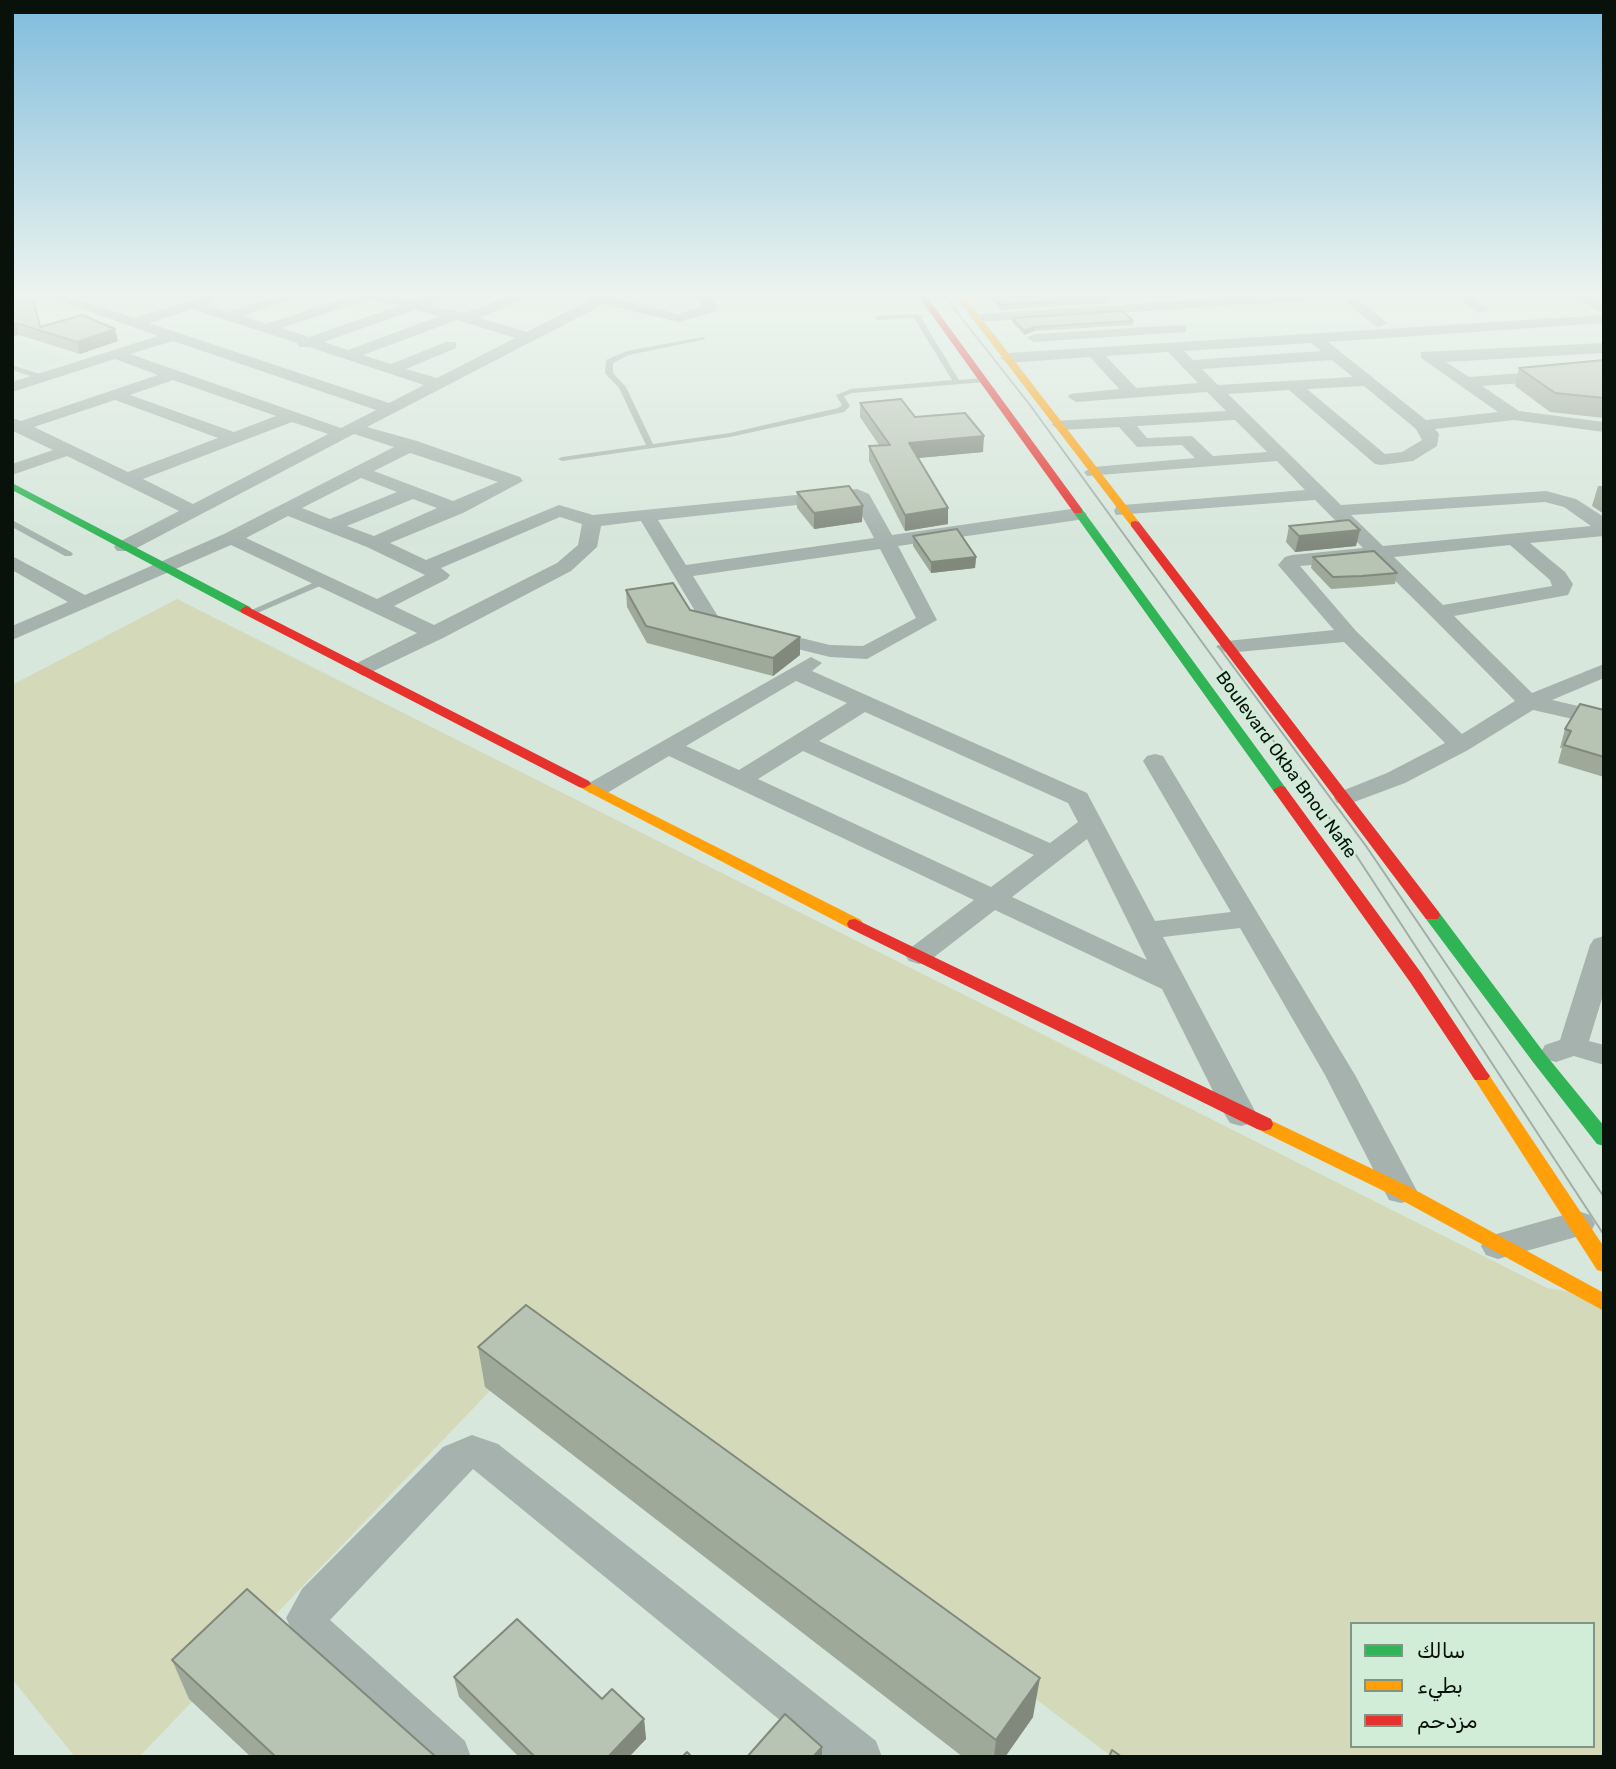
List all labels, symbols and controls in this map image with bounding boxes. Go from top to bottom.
street label: Boulevard Okba Bnou Nafie [1211,667,1361,863]
legend [1350,1622,1595,1748]
text: سالك [1417,1638,1465,1663]
text: بطيء [1417,1673,1463,1698]
text: مزدحم [1417,1708,1477,1733]

